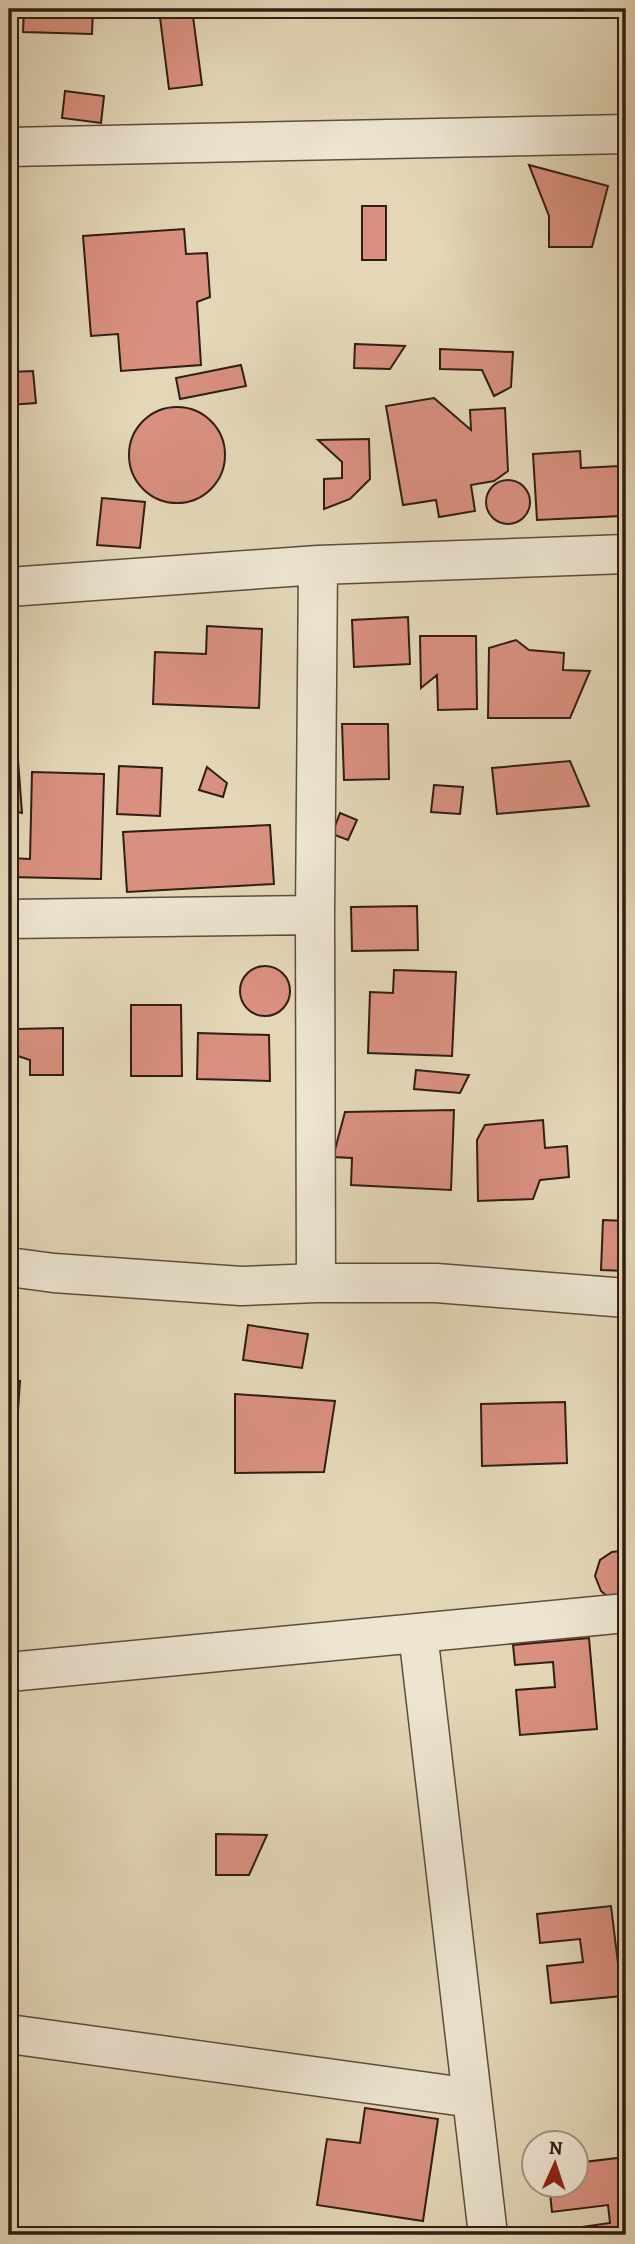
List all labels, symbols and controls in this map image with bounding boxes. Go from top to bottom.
north arrow [520,2128,590,2198]
text: N [548,2135,564,2161]

